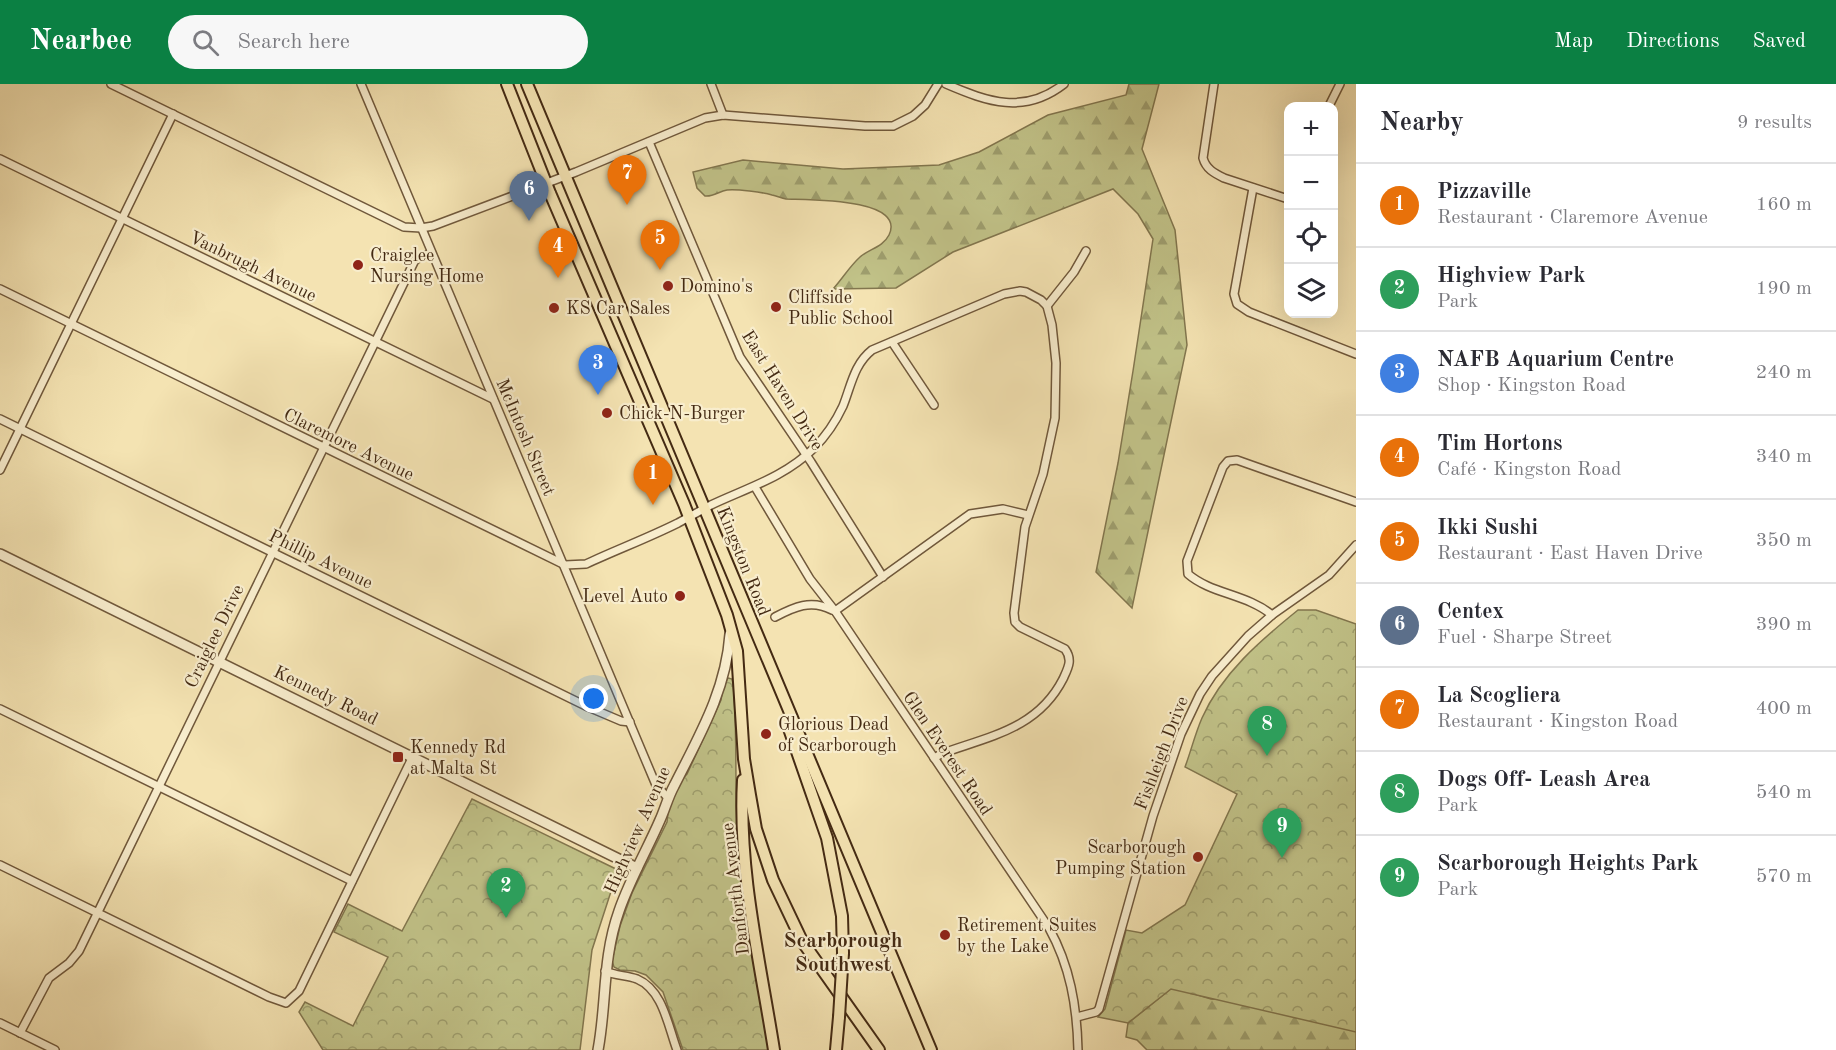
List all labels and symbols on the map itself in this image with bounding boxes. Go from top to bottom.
pin: 7 [608,156,646,205]
pin: 6 [510,172,548,221]
pin: 5 [640,220,680,270]
street label: Vanbrugh Avenue [186,228,319,305]
pin: 4 [538,228,578,278]
place label: Craiglee Nursing Home [370,247,484,286]
marker: Craiglee Nursing Home [351,258,365,272]
place label: Domino's [680,278,753,296]
marker: Domino's [661,279,675,293]
place label: Cliffside Public School [788,289,893,328]
place label: KS Car Sales [566,300,670,318]
marker: Cliffside Public School [769,300,783,314]
marker: KS Car Sales [547,301,561,315]
street label: East Haven Drive [738,327,826,454]
pin: 3 [578,346,618,395]
street label: McIntosh Street [492,376,558,499]
place label: Chick-N-Burger [619,405,746,423]
street label: Claremore Avenue [281,406,417,484]
marker: Chick-N-Burger [600,406,614,420]
pin: 1 [634,456,672,505]
street label: Kingston Road [713,504,773,618]
street label: Phillip Avenue [266,527,375,593]
street label: Craiglee Drive [182,582,248,691]
place label: Level Auto [582,588,668,606]
marker: Level Auto [673,589,687,603]
street label: Kennedy Road [271,663,381,729]
your location [579,684,608,713]
street label: Glen Everest Road [899,688,995,819]
street label: Fishleigh Drive [1132,694,1192,813]
pin: 8 [1248,706,1286,756]
place label: Glorious Dead of Scarborough [778,716,897,755]
marker: Glorious Dead of Scarborough [759,727,773,741]
place label: Kennedy Rd at Malta St [410,739,506,778]
marker: Kennedy Rd at Malta St [391,750,405,764]
street label: Highview Avenue [602,764,674,897]
pin: 9 [1262,808,1302,858]
street label: Danforth Avenue [719,822,753,956]
place label: Scarborough Pumping Station [1055,839,1186,878]
marker: Scarborough Pumping Station [1191,850,1205,864]
pin: 2 [486,868,526,918]
place label: Retirement Suites by the Lake [957,917,1097,956]
marker: Retirement Suites by the Lake [938,928,952,942]
district label: Scarborough Southwest [784,931,903,976]

